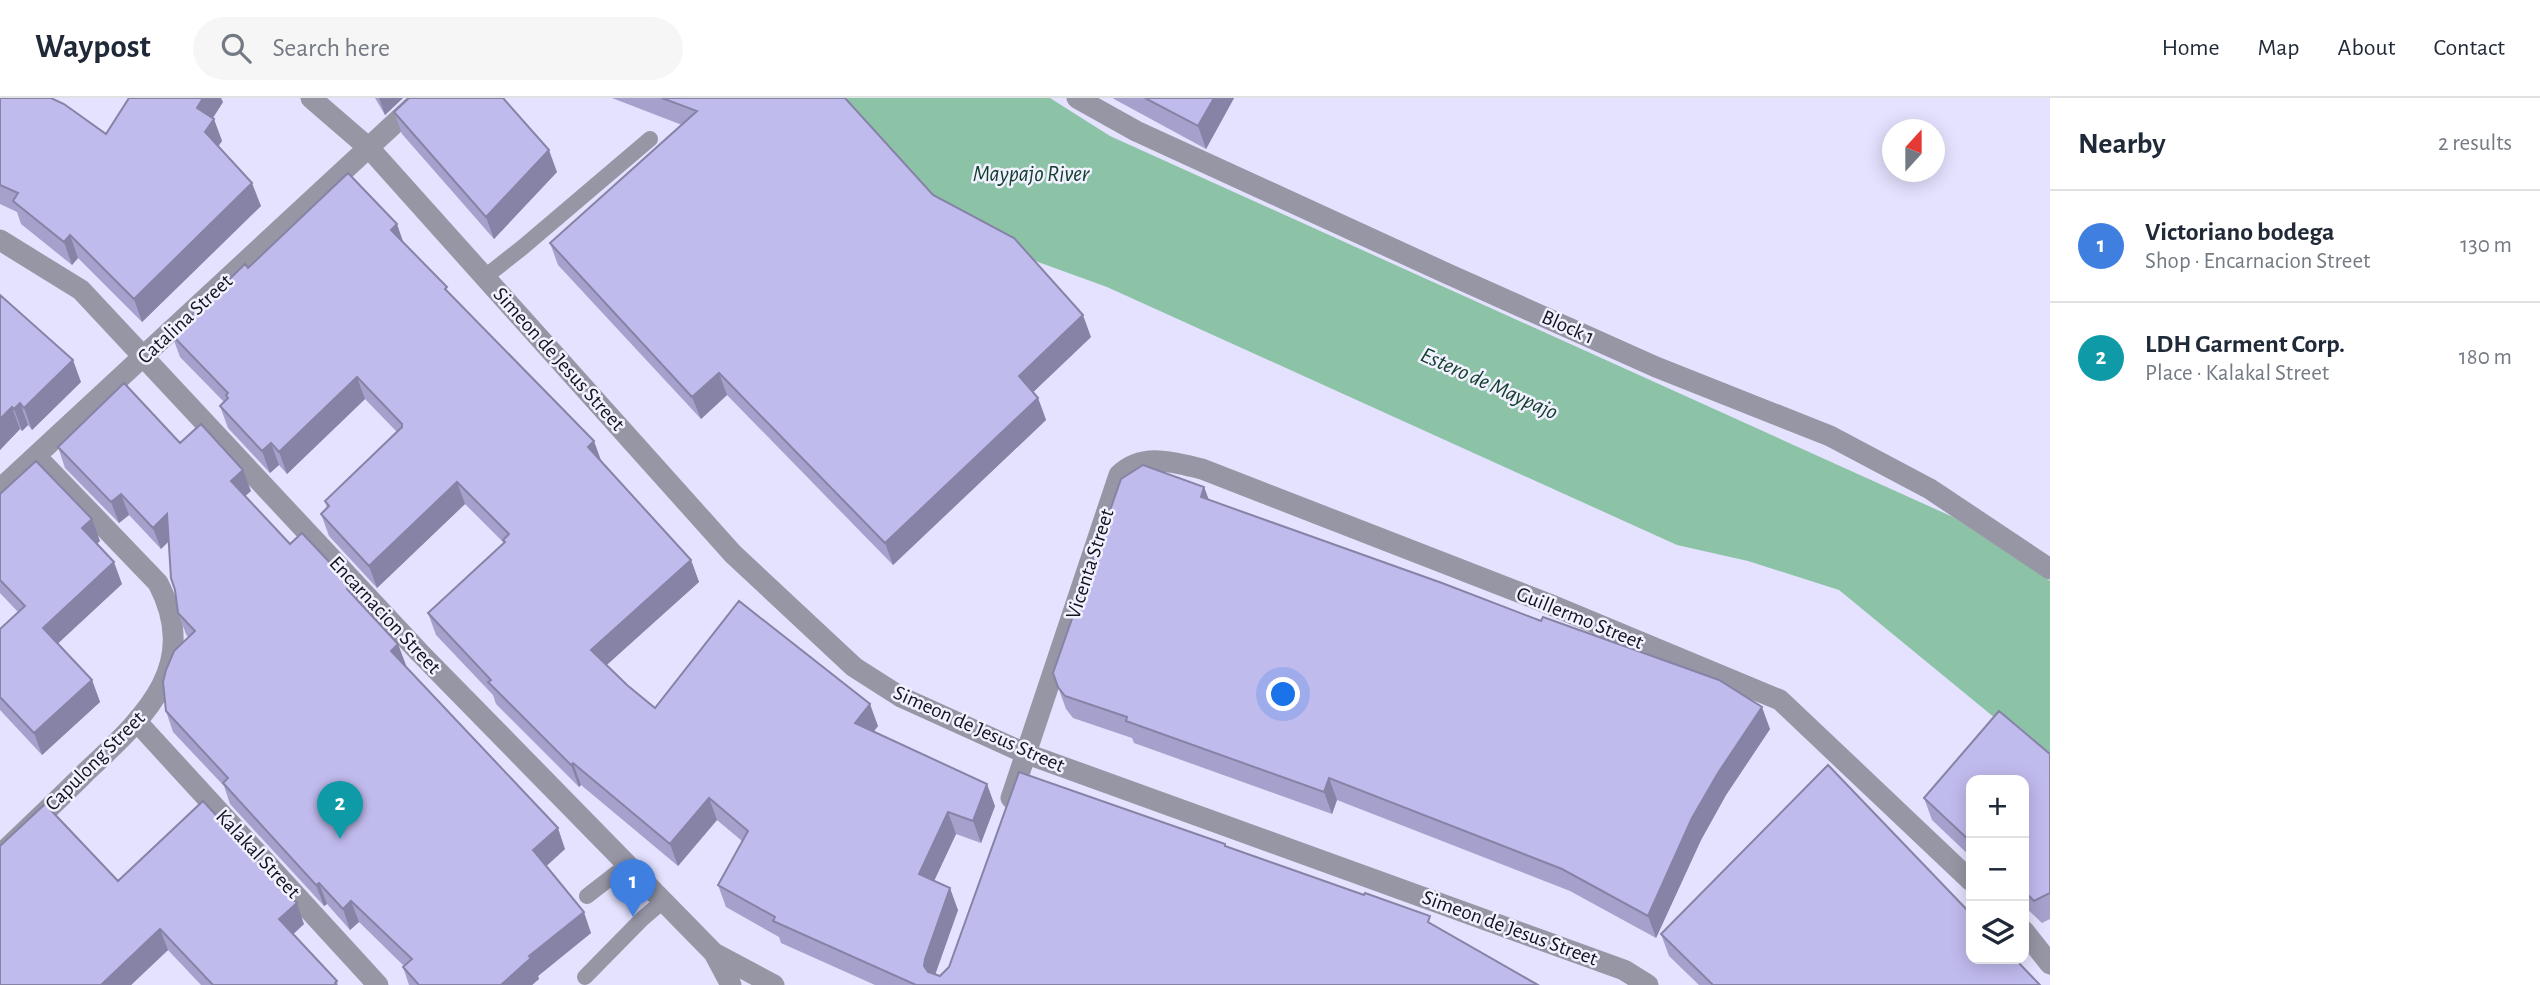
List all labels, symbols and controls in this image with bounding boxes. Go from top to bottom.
search box [193,17,683,80]
icon: search [217,29,255,67]
text: Waypost [35,31,151,64]
text: Search here [273,35,390,61]
text: Home [2162,36,2220,60]
text: Map [2258,36,2300,60]
text: About [2338,36,2395,60]
text: Contact [2433,36,2505,60]
north arrow [1882,119,1945,182]
text: Nearby [2078,129,2166,159]
text: 2 results [2438,132,2512,155]
water label: Maypajo River [973,163,1090,186]
text: Victoriano bodega [2145,219,2334,245]
text: 1 [2097,234,2105,257]
text: 130 m [2460,234,2512,257]
text: Shop · Encarnacion Street [2145,250,2370,273]
street label: Catalina Street [134,270,237,368]
street label: Simeon de Jesus Street [489,283,629,435]
street label: Block 1 [1539,306,1597,348]
text: LDH Garment Corp. [2145,331,2345,357]
water label: Estero de Maypajo [1417,344,1561,424]
text: 2 [2096,346,2106,369]
text: 180 m [2459,346,2512,369]
text: Place · Kalakal Street [2145,362,2329,385]
street label: Vicenta Street [1062,506,1118,622]
street label: Encarnacion Street [325,552,445,678]
street label: Guillermo Street [1514,583,1647,653]
your location [1266,677,1300,711]
street label: Simeon de Jesus Street [890,682,1068,776]
street label: Capulong Street [41,707,149,815]
map controls [1966,775,2029,964]
button: + [1966,775,2029,838]
pin: 2 [317,781,363,839]
street label: Kalakal Street [212,806,304,903]
button: − [1966,838,2029,901]
pin: 1 [610,859,656,917]
street label: Simeon de Jesus Street [1420,887,1601,970]
button: layers [1966,901,2029,964]

